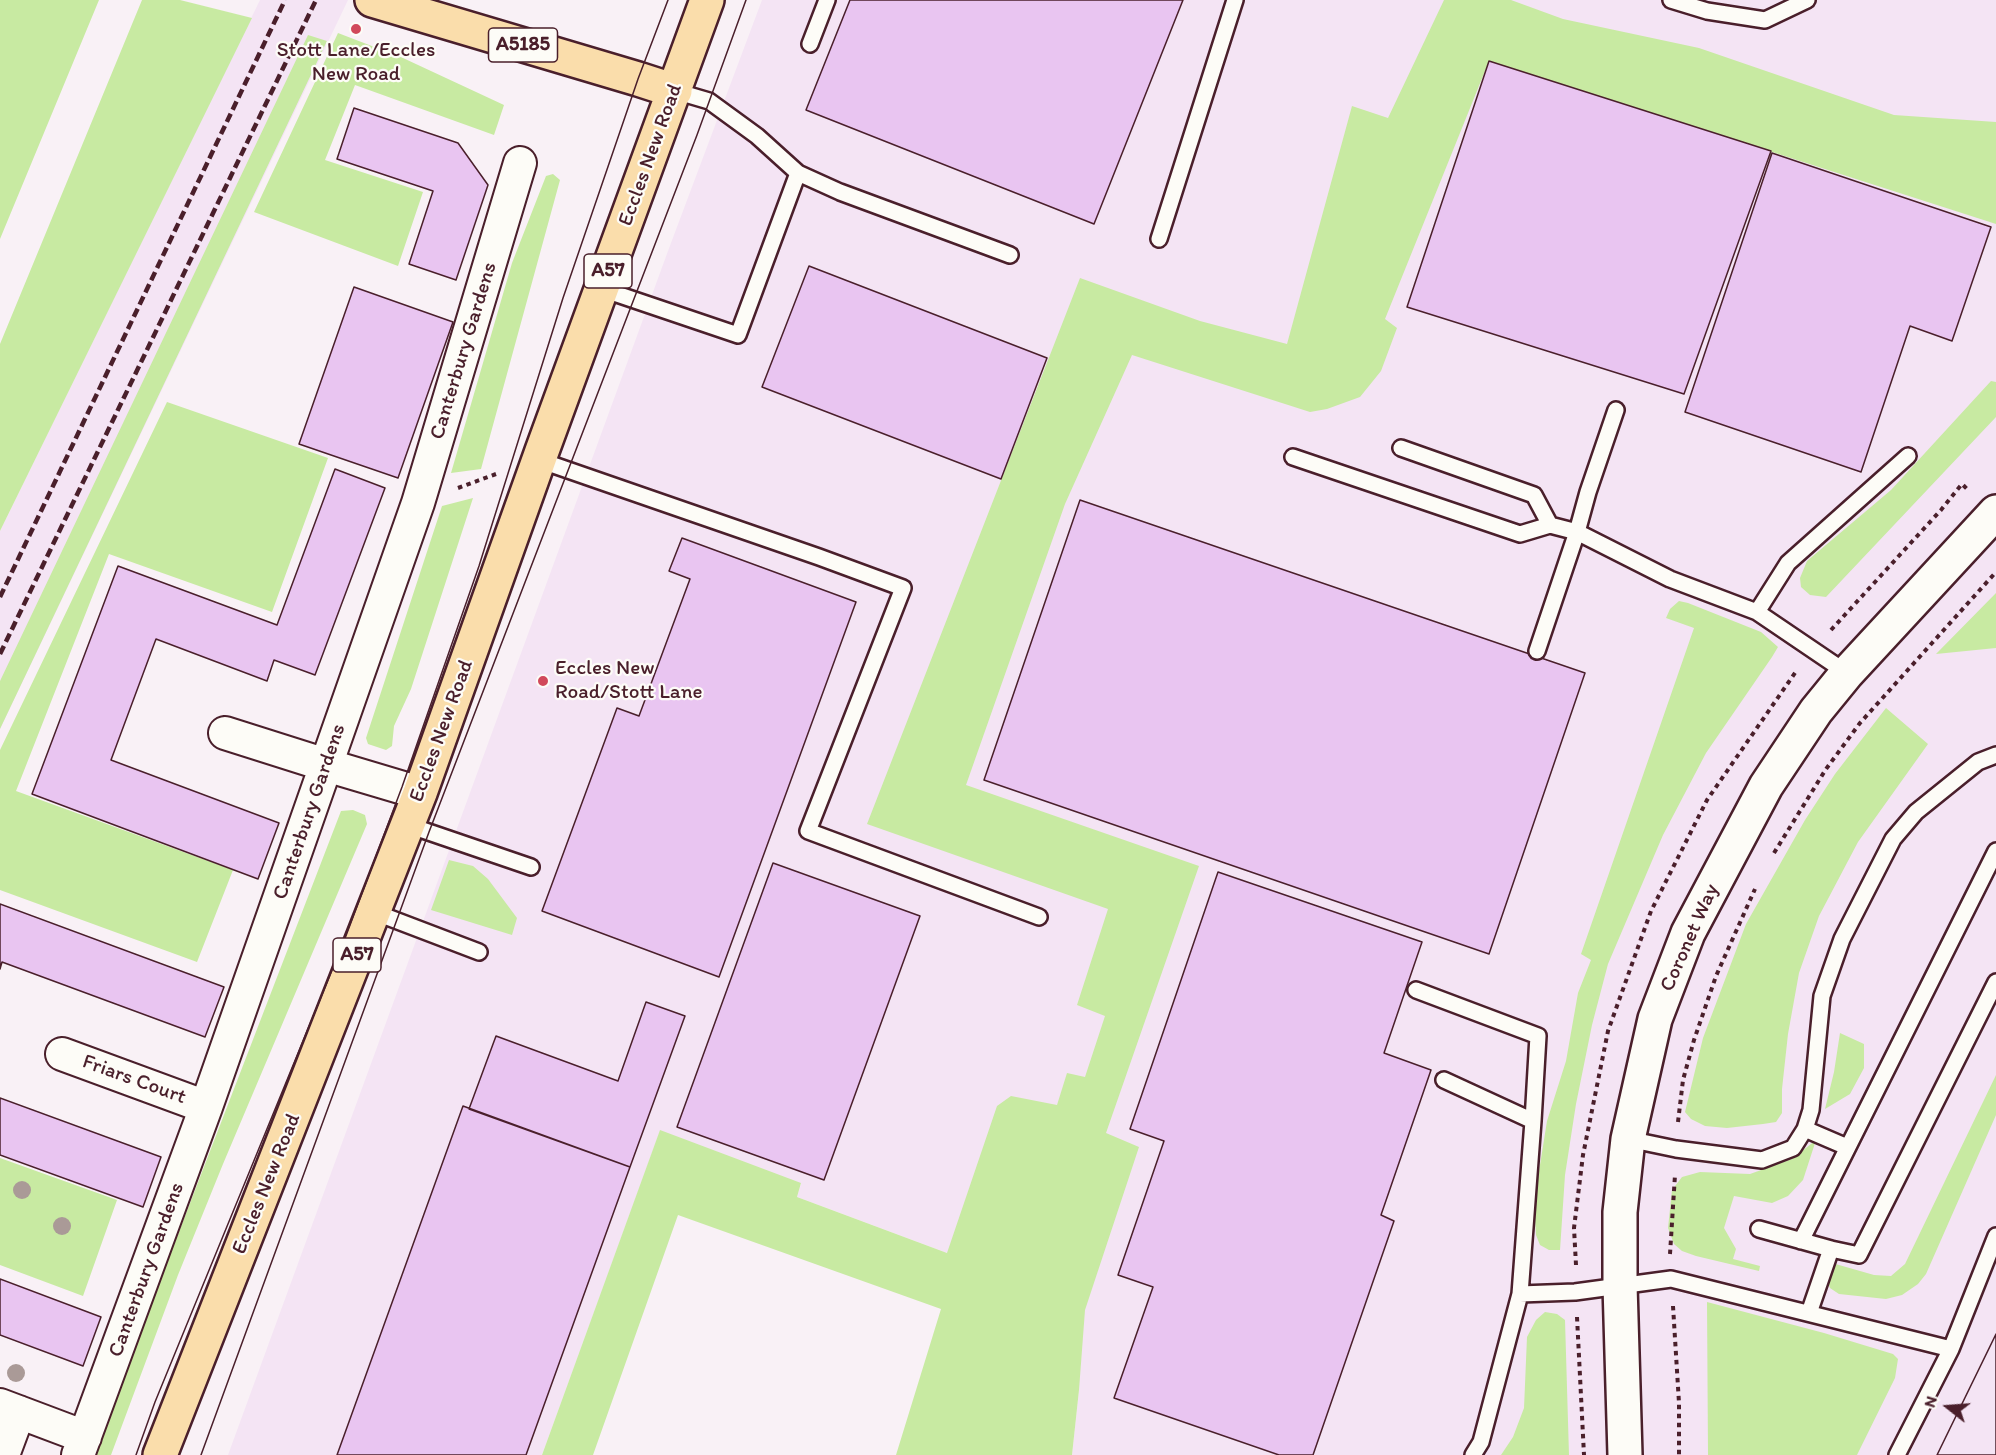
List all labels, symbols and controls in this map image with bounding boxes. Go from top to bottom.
marker: Stott Lane/Eccles New Road [349,22,363,36]
road number: A5185 [488,28,558,62]
place label: Stott Lane/Eccles New Road [277,38,435,88]
street label: Eccles New Road [614,80,688,230]
road number: A57 [584,254,632,288]
street label: Canterbury Gardens [425,259,503,443]
street label: Eccles New Road [405,656,479,806]
place label: Eccles New Road/Stott Lane [555,656,703,706]
marker: Eccles New Road/Stott Lane [536,674,550,688]
street label: Canterbury Gardens [268,721,352,903]
street label: Coronet Way [1655,880,1725,996]
road number: A57 [333,938,381,972]
street label: Friars Court [79,1050,189,1110]
street label: Eccles New Road [227,1110,307,1258]
street label: Canterbury Gardens [104,1179,190,1361]
north arrow [1918,1377,1978,1437]
text: N [1920,1394,1941,1410]

